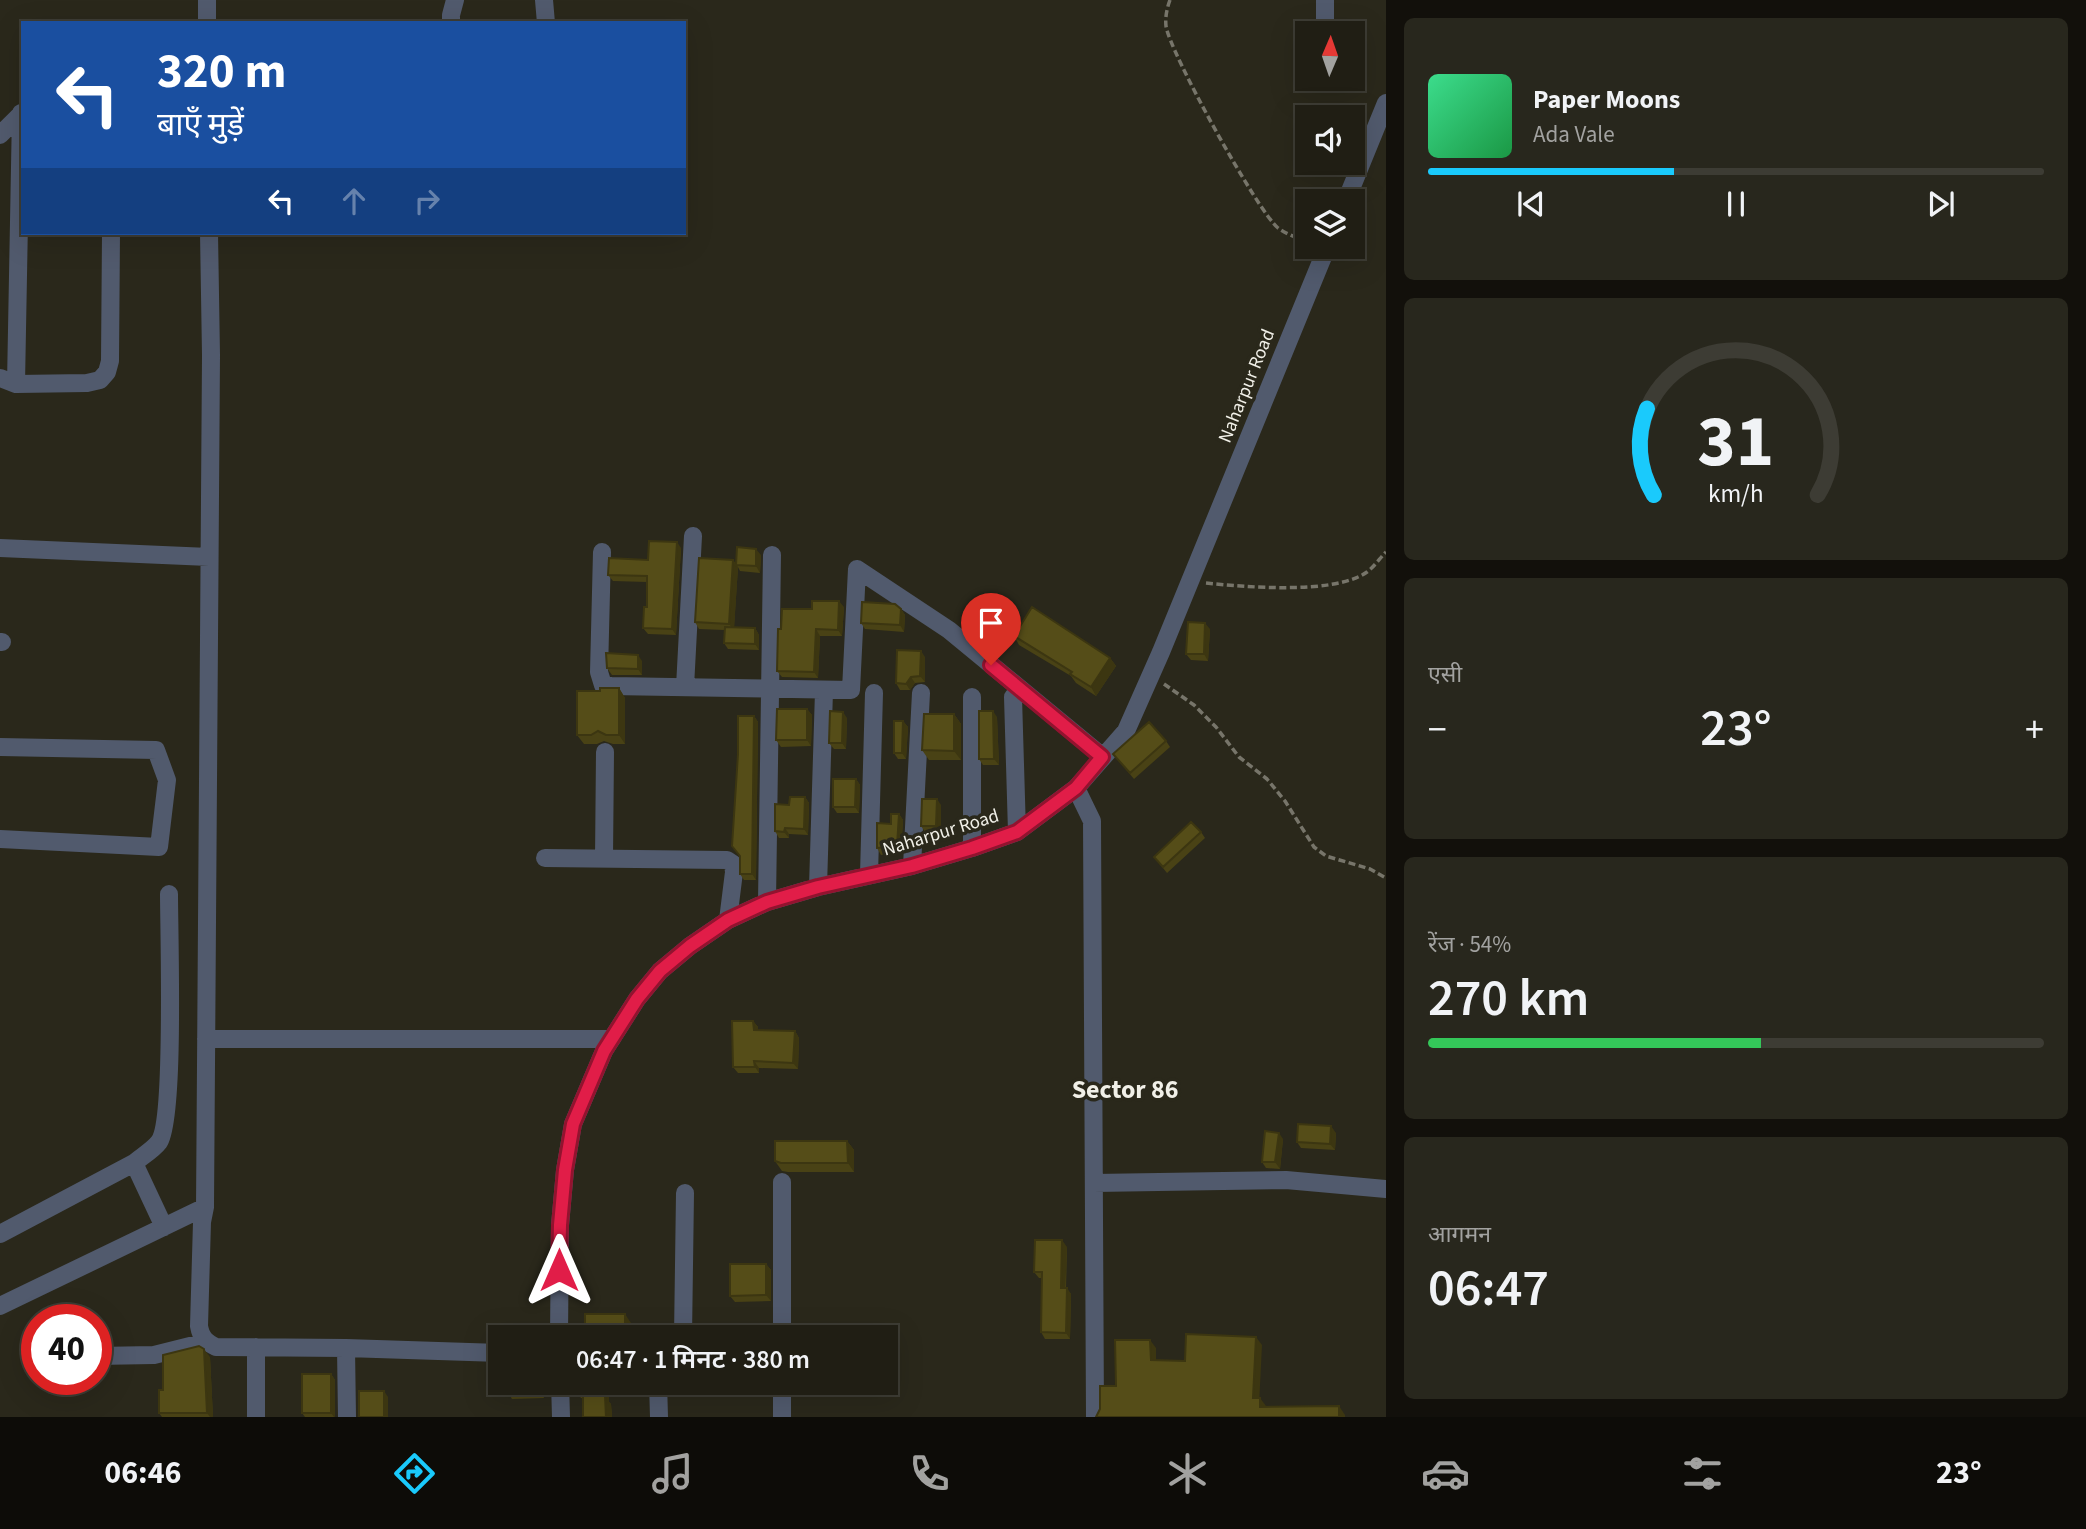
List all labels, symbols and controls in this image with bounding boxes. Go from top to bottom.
north arrow [1295,21,1365,91]
map controls [1295,21,1365,259]
text: 320 m [157,37,286,107]
icon: left [42,49,133,140]
text: Paper Moons [1533,81,1680,118]
text: बाएँ मुड़ें [157,102,244,148]
button: sound [1295,105,1365,175]
text: Ada Vale [1533,118,1615,151]
icon: left [262,182,300,220]
icon: ahead [335,182,373,220]
icon: right [408,182,446,220]
icon: previous [1512,185,1550,223]
icon: pause [1717,185,1755,223]
icon: next [1922,185,1960,223]
button: layers [1295,189,1365,259]
street label: Naharpur Road [1212,325,1282,447]
text: 31 [1698,390,1774,494]
text: km/h [1708,475,1764,511]
pin [961,593,1021,665]
icon: arrive [972,604,1010,642]
text: एसी [1428,658,1462,691]
text: 23° [1700,692,1772,766]
text: − [1428,703,1447,757]
text: + [2025,703,2044,757]
street label: Naharpur Road [879,802,1003,864]
text: रेंज · 54% [1428,928,1511,961]
text: 270 km [1428,962,1589,1036]
district label: Sector 86 [1072,1071,1178,1108]
text: आगमन [1428,1218,1491,1251]
position arrow [522,1233,596,1307]
text: 06:47 [1428,1252,1549,1326]
speed limit sign: 40 [21,1304,112,1395]
text: 06:47 · 1 मिनट · 380 m [576,1341,810,1378]
icon: directions [390,1449,439,1498]
icon: music [648,1449,697,1498]
icon: phone [905,1449,954,1498]
icon: climate [1163,1449,1212,1498]
icon: car [1421,1449,1470,1498]
icon: filters [1678,1449,1727,1498]
text: 06:46 [104,1450,182,1496]
text: 23° [1936,1450,1982,1496]

